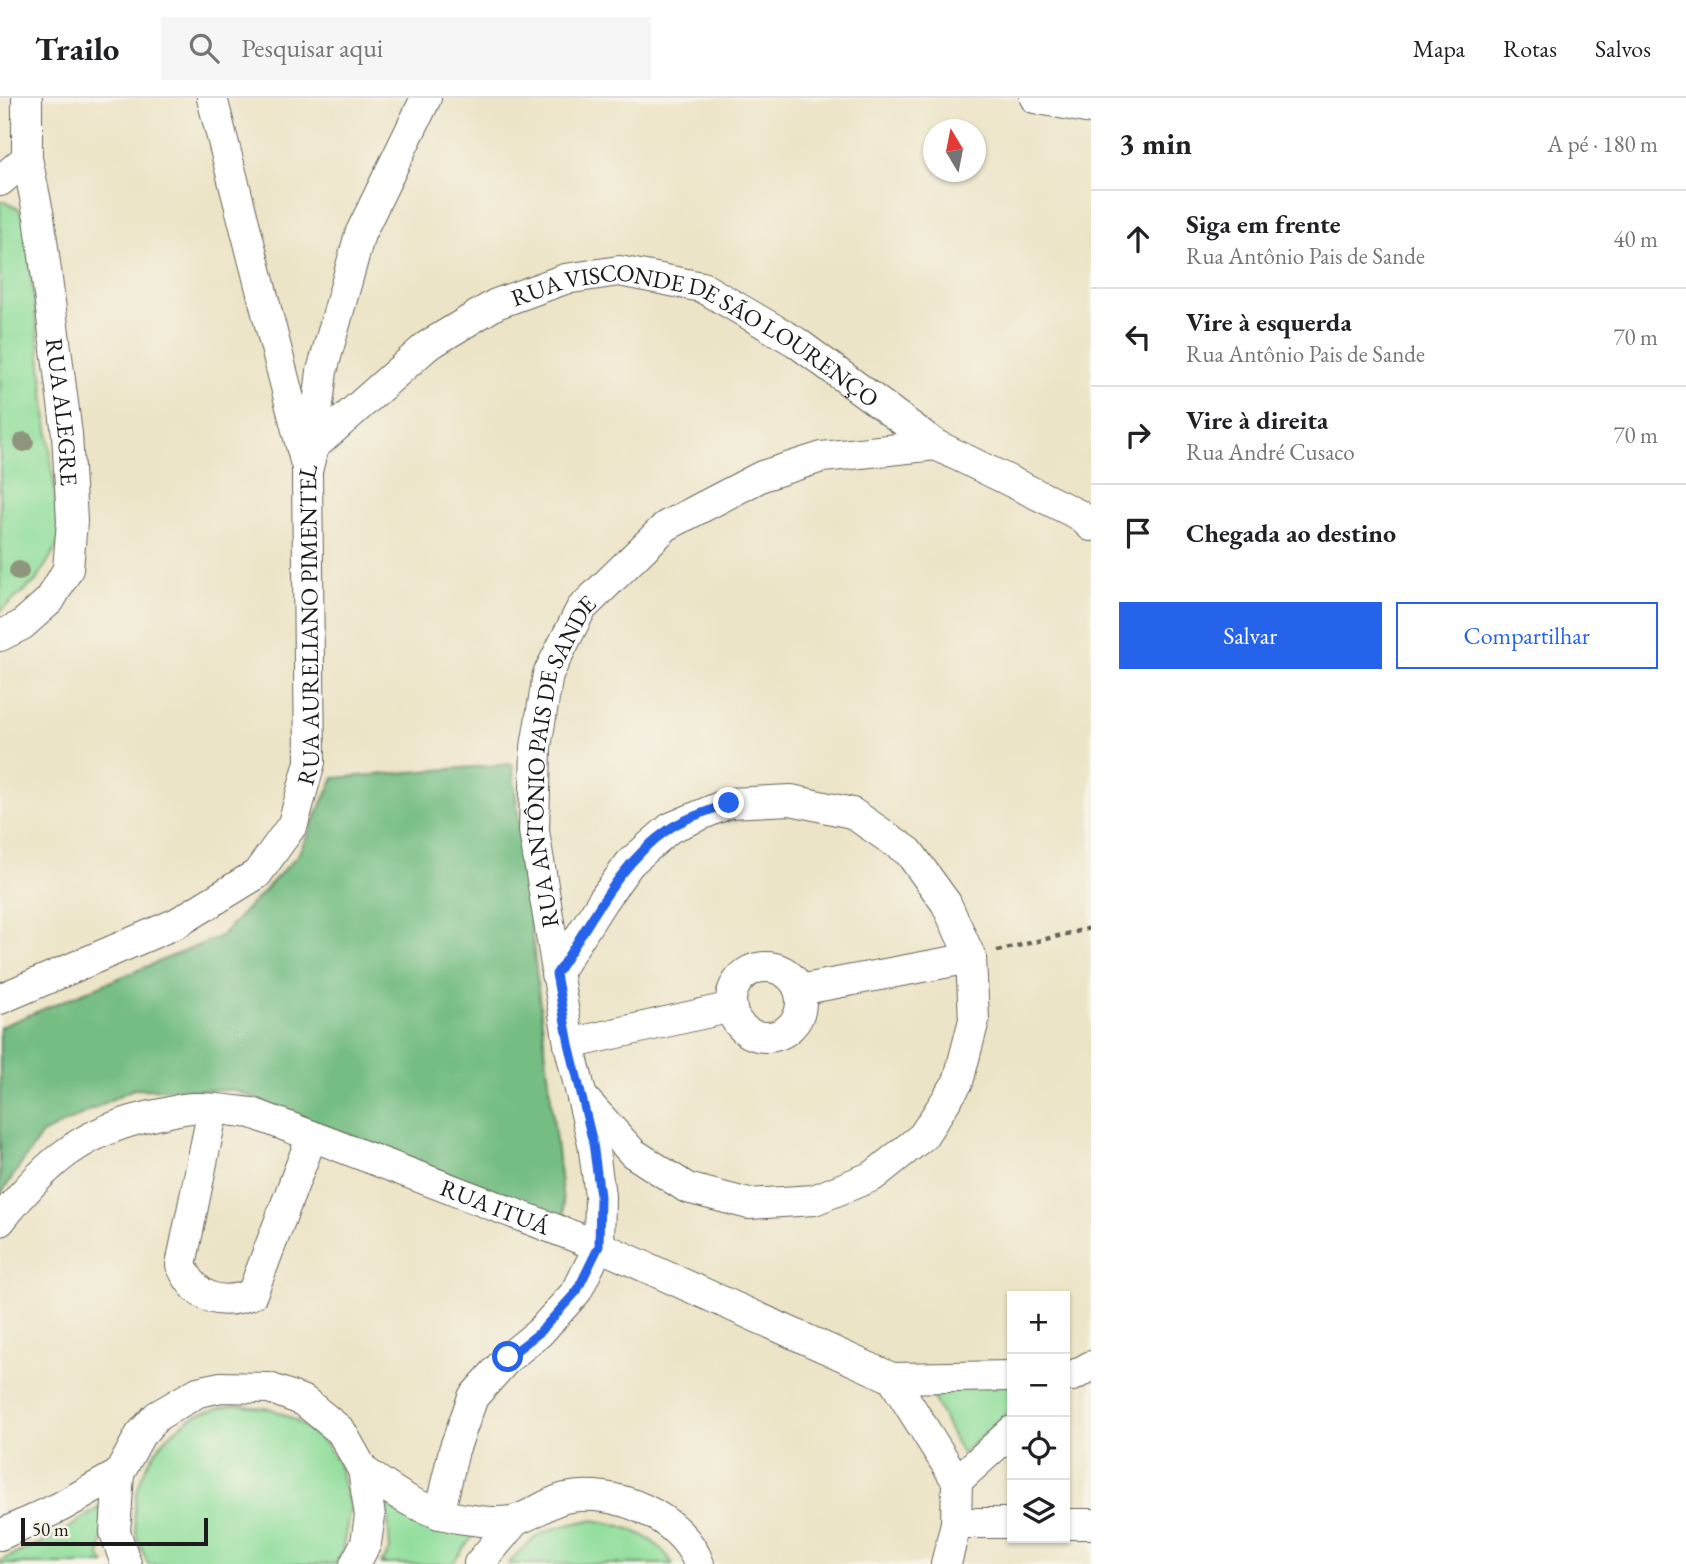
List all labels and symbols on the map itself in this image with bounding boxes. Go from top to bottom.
north arrow [923,119,986,182]
street label: RUA VISCONDE DE SÃO LOURENÇO [506,255,885,414]
street label: RUA ALEGRE [39,336,85,487]
street label: RUA AURELIANO PIMENTEL [289,460,326,788]
street label: RUA ANTÔNIO PAIS DE SANDE [518,588,602,930]
route end [713,787,744,818]
street label: RUA ITUÁ [436,1171,555,1241]
route start [492,1341,523,1372]
scale bar [21,1515,208,1547]

